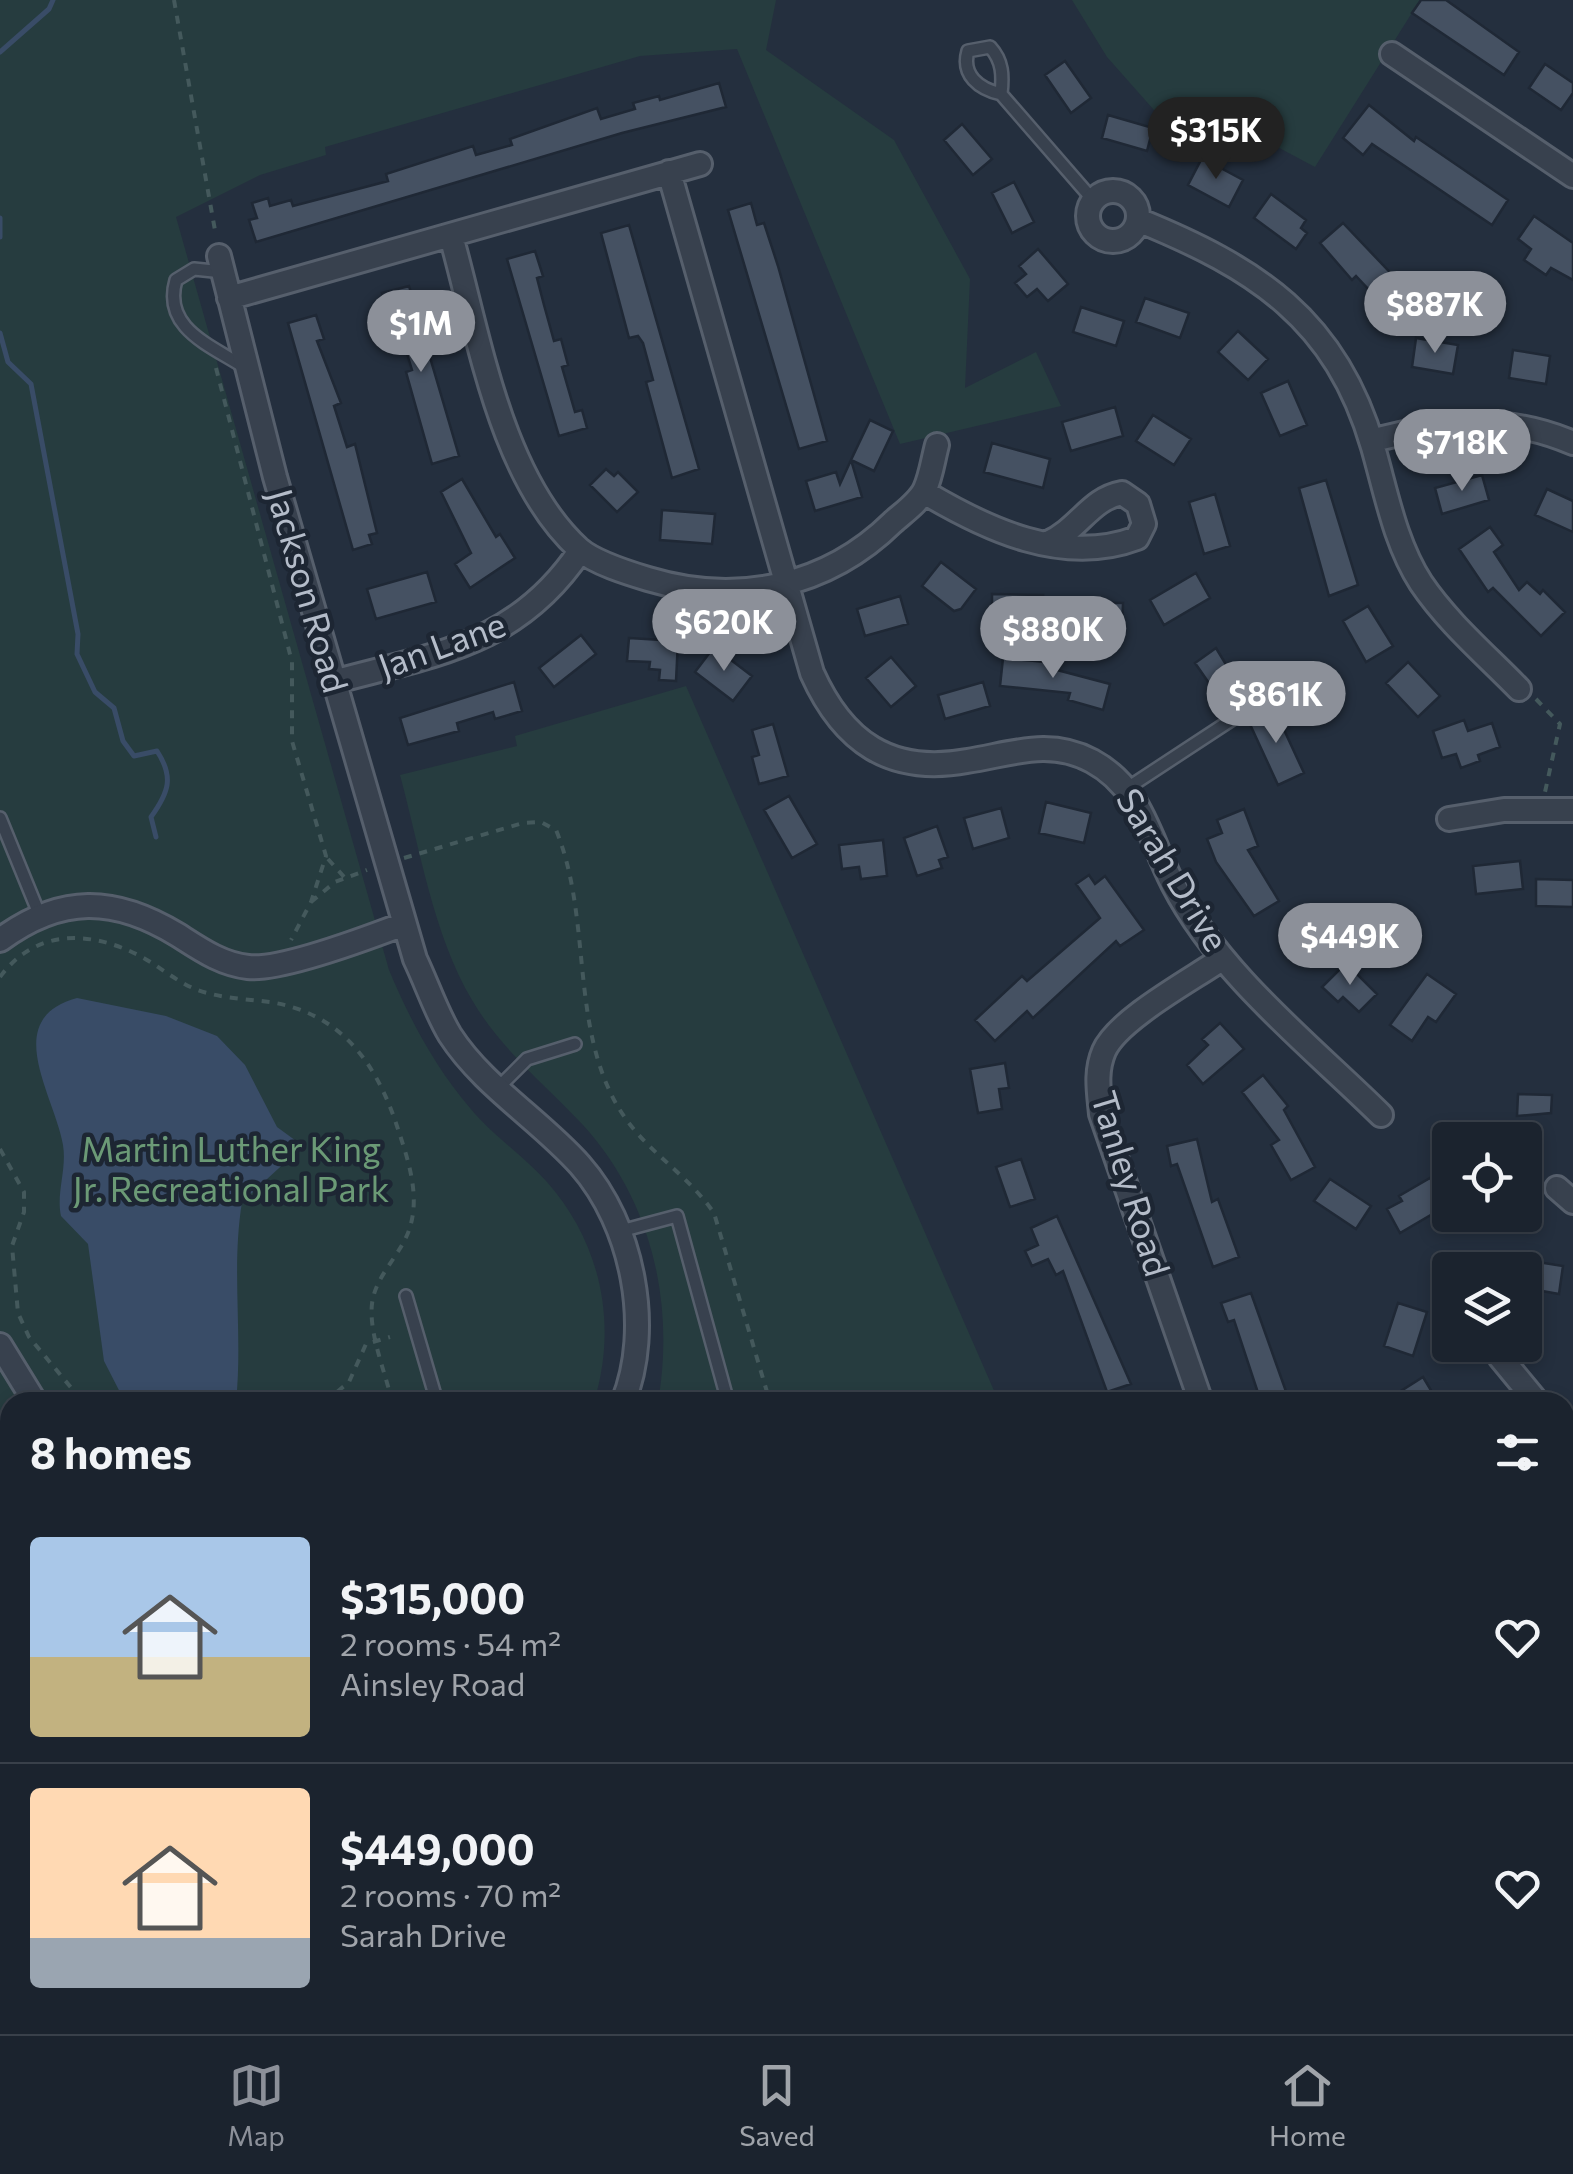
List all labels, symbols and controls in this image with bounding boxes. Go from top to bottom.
pin: $315K [1146,97,1286,182]
text: $315K [1170,109,1262,149]
pin: $887K [1365,271,1505,356]
text: $887K [1386,283,1484,323]
pin: $1M [373,290,469,375]
text: $1M [389,302,453,342]
pin: $718K [1392,409,1532,494]
text: $718K [1416,421,1508,461]
street label: Jackson Road [260,483,359,697]
pin: $620K [654,589,794,674]
pin: $880K [983,596,1123,681]
street label: Jan Lane [372,601,511,686]
text: $620K [674,601,774,641]
text: $880K [1002,608,1104,648]
pin: $861K [1206,661,1346,746]
text: $861K [1229,673,1323,713]
street label: Sarah Drive [1109,780,1239,958]
pin: $449K [1280,903,1420,988]
text: $449K [1300,915,1400,955]
street label: Tanley Road [1084,1086,1181,1281]
map controls [1432,1122,1542,1362]
button: locate [1432,1122,1542,1232]
park label: Martin Luther King Jr. Recreational Park [72,1126,390,1209]
button: layers [1432,1252,1542,1362]
icon: filters [1490,1425,1545,1480]
text: 8 homes [30,1426,192,1478]
text: $315,000 [340,1571,525,1623]
icon: home [110,1577,230,1697]
icon: heart [1490,1610,1545,1665]
text: 2 rooms · 54 m² [340,1623,561,1663]
text: Ainsley Road [340,1663,525,1703]
text: $449,000 [340,1822,535,1874]
icon: home [110,1828,230,1948]
icon: heart [1490,1861,1545,1916]
text: 2 rooms · 70 m² [340,1874,561,1914]
text: Sarah Drive [340,1914,506,1954]
tab: Map [227,2058,285,2152]
tab: Saved [739,2058,815,2152]
tab: Home [1269,2058,1346,2152]

